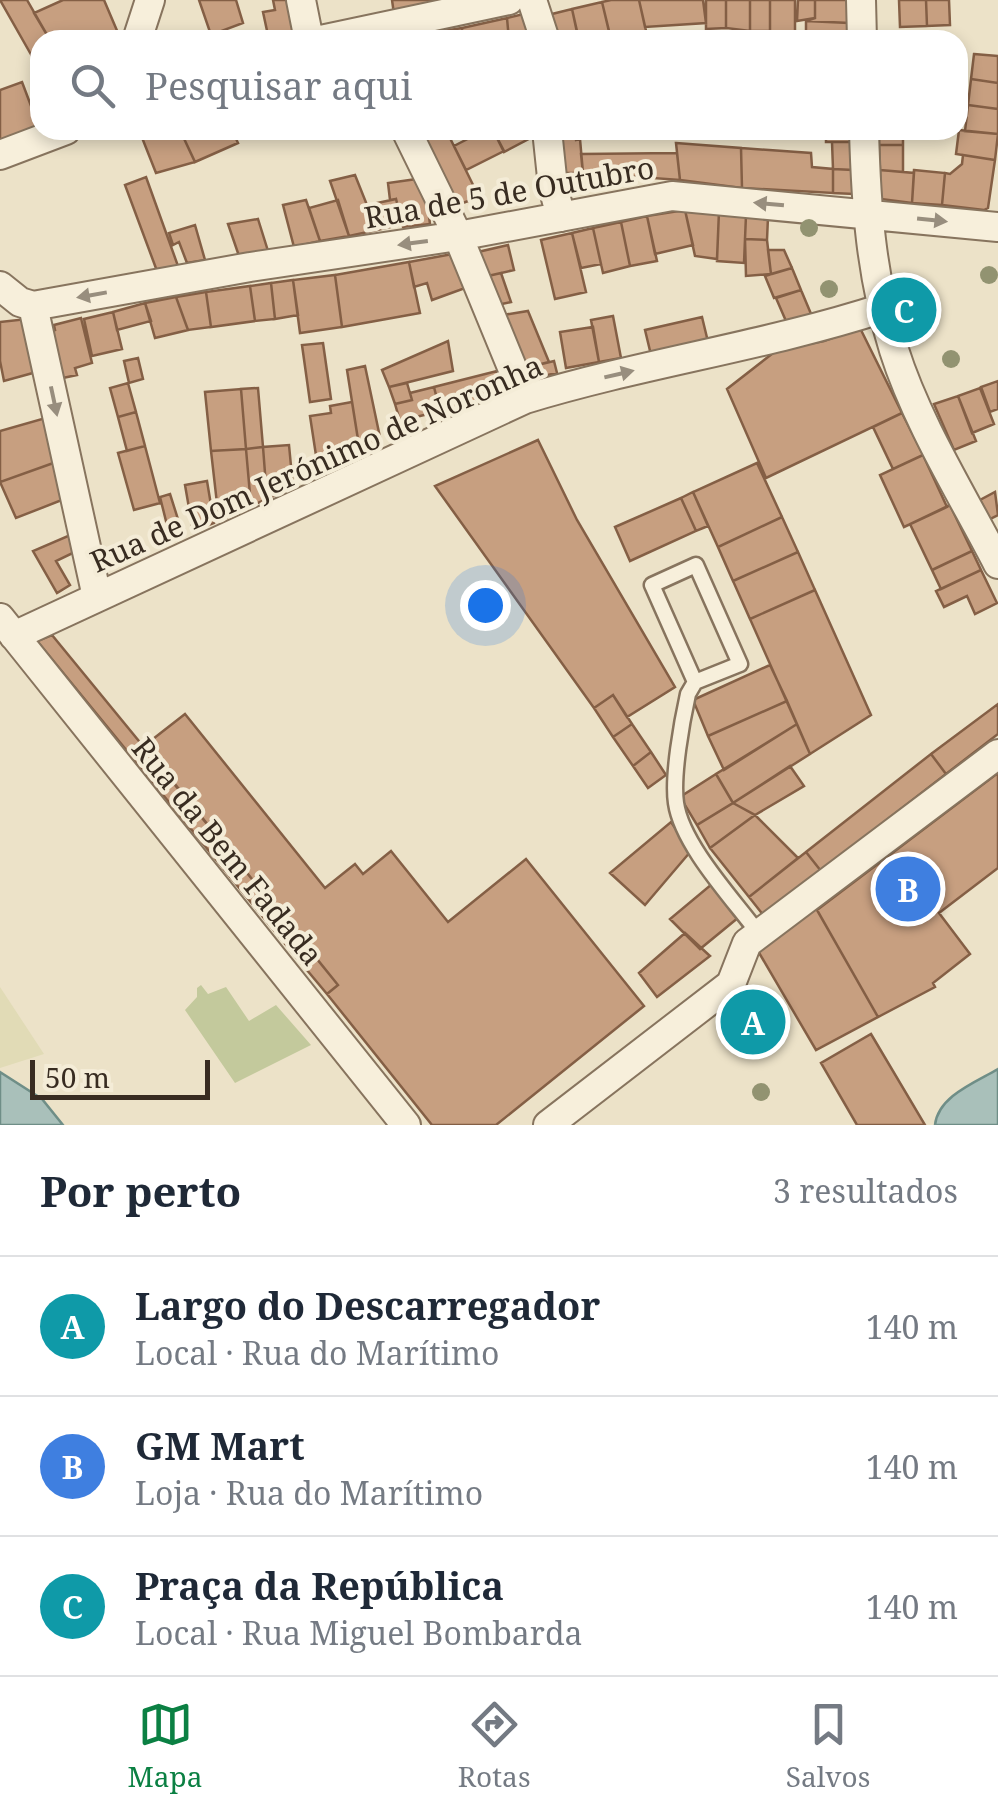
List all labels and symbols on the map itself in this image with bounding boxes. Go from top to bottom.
street label: Rua de 5 de Outubro [361,146,657,238]
one-way arrow [752,196,784,212]
one-way arrow [916,212,948,228]
one-way arrow [397,235,429,251]
pin: C [872,272,936,348]
one-way arrow [76,288,108,303]
street label: Rua de Dom Jerónimo de Noronha [83,344,549,582]
one-way arrow [604,366,635,381]
one-way arrow [47,386,62,417]
your location [460,580,511,631]
street label: Rua da Bem Fadada [123,728,333,974]
pin: B [876,852,940,926]
pin: A [720,984,786,1060]
scale bar [30,1055,210,1100]

